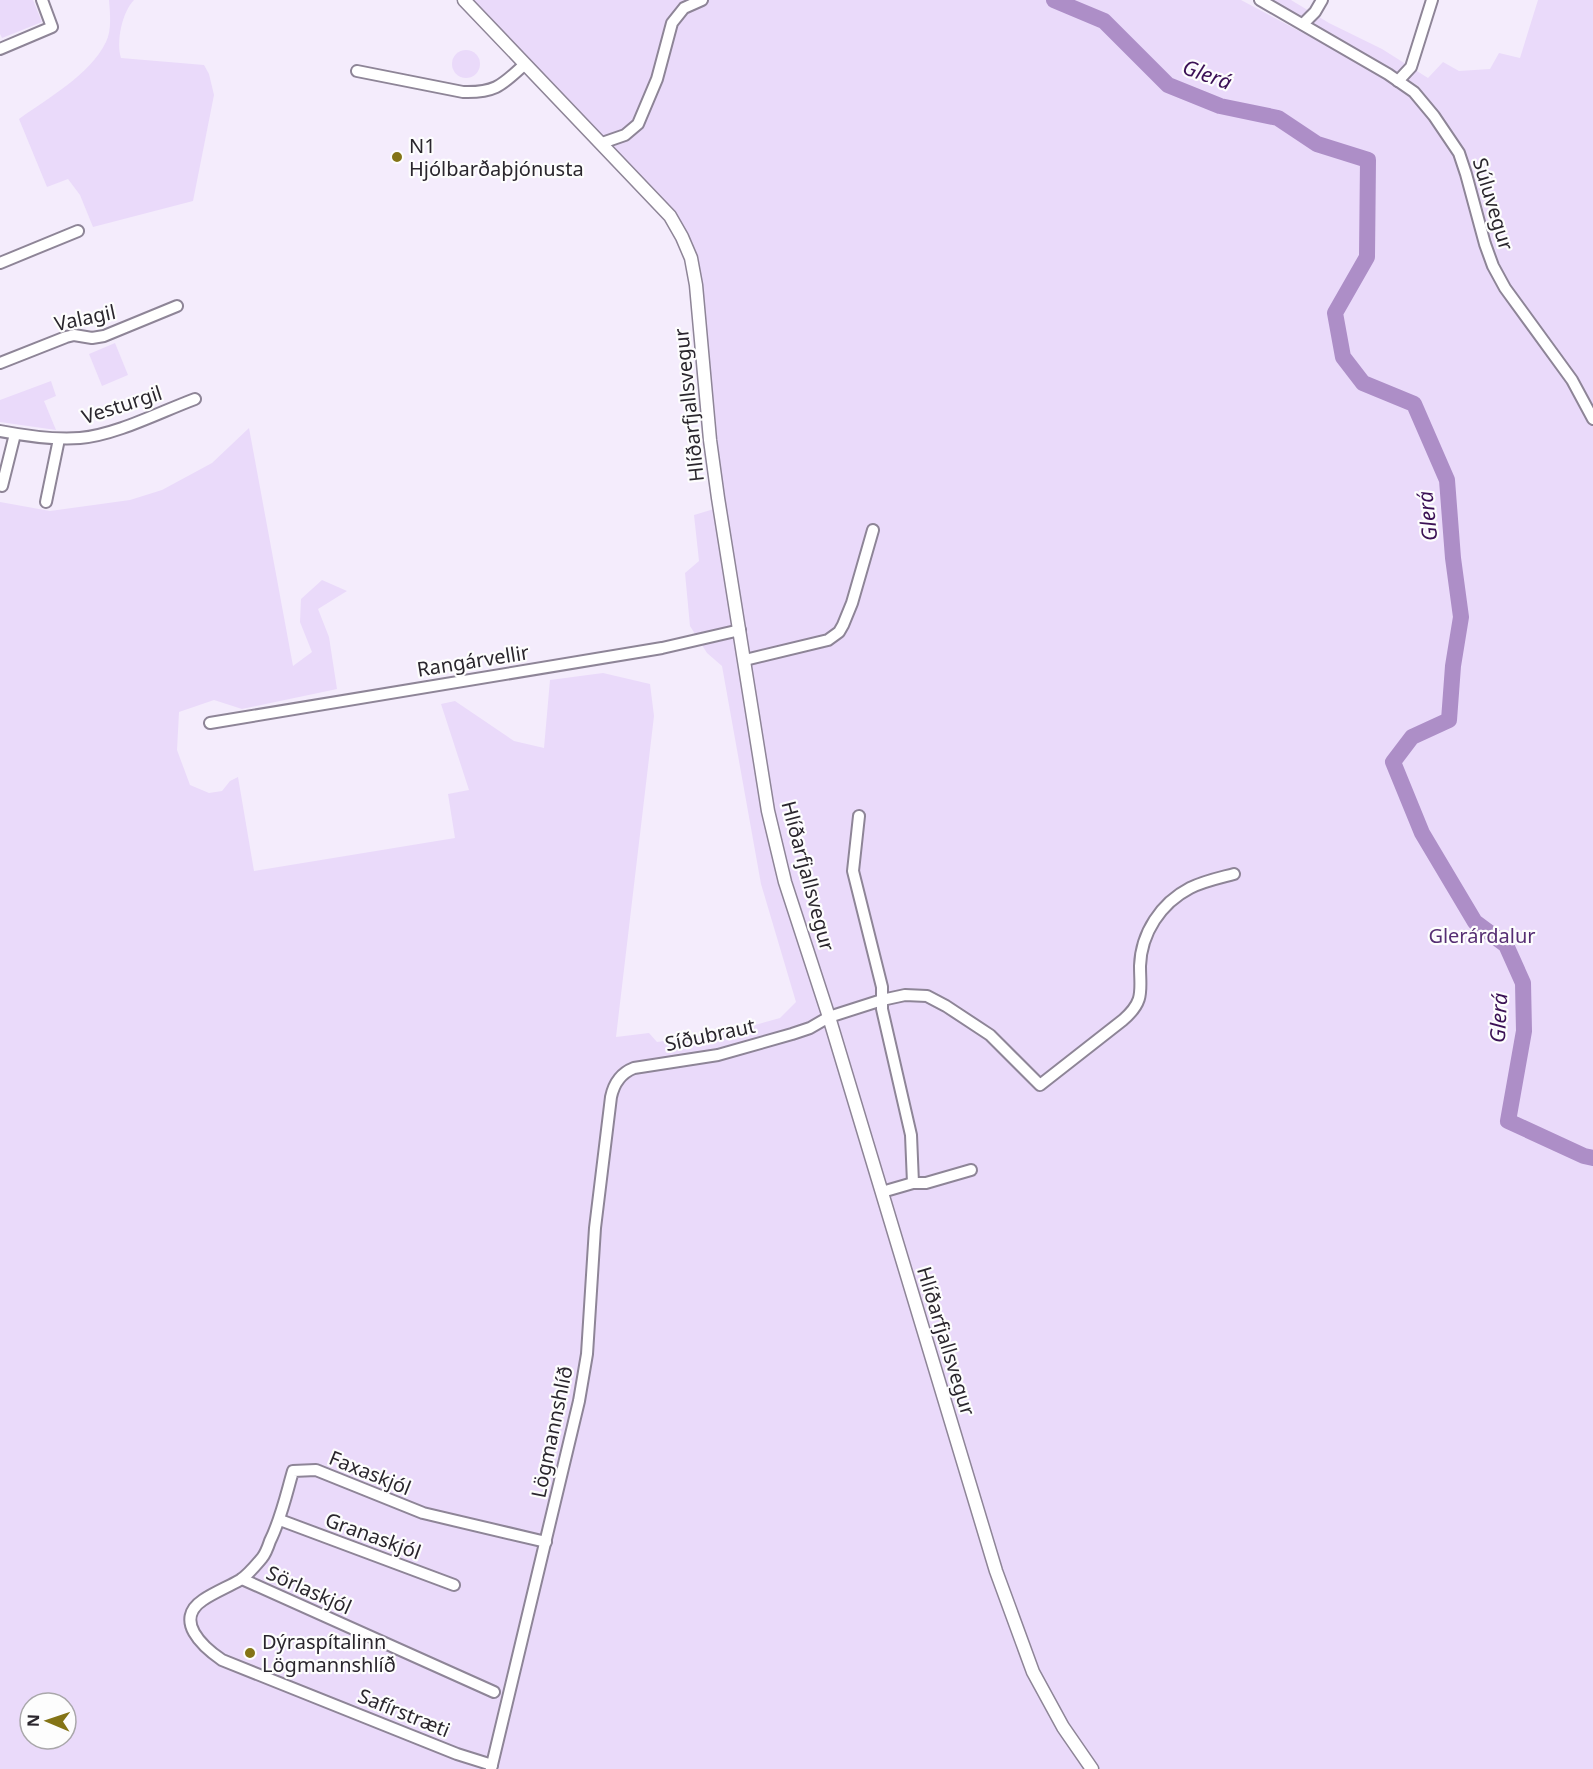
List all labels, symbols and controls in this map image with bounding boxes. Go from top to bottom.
water label: Glerá [1179,52,1236,96]
place label: N1 Hjólbarðaþjónusta [409,132,584,182]
marker: N1 Hjólbarðaþjónusta [390,150,404,164]
street label: Súluvegur [1467,154,1520,253]
street label: Valagil [52,298,118,337]
street label: Hlíðarfjallsvegur [667,327,710,483]
street label: Vesturgil [78,379,165,430]
water label: Glerá [1410,490,1444,542]
street label: Rangárvellir [415,638,531,683]
street label: Hlíðarfjallsvegur [775,798,841,954]
park label: Glerárdalur [1428,922,1536,949]
water label: Glerá [1483,992,1513,1044]
street label: Síðubraut [662,1012,757,1057]
street label: Hlíðarfjallsvegur [911,1263,982,1419]
street label: Lögmannshlíð [524,1364,579,1500]
street label: Faxaskjól [325,1444,415,1501]
street label: Granaskjól [322,1506,425,1565]
street label: Sörlaskjól [262,1559,356,1620]
place label: Dýraspítalinn Lögmannshlíð [262,1628,396,1678]
marker: Dýraspítalinn Lögmannshlíð [243,1646,257,1660]
street label: Safírstræti [354,1682,454,1743]
north arrow [18,1691,78,1751]
text: N [22,1714,44,1727]

